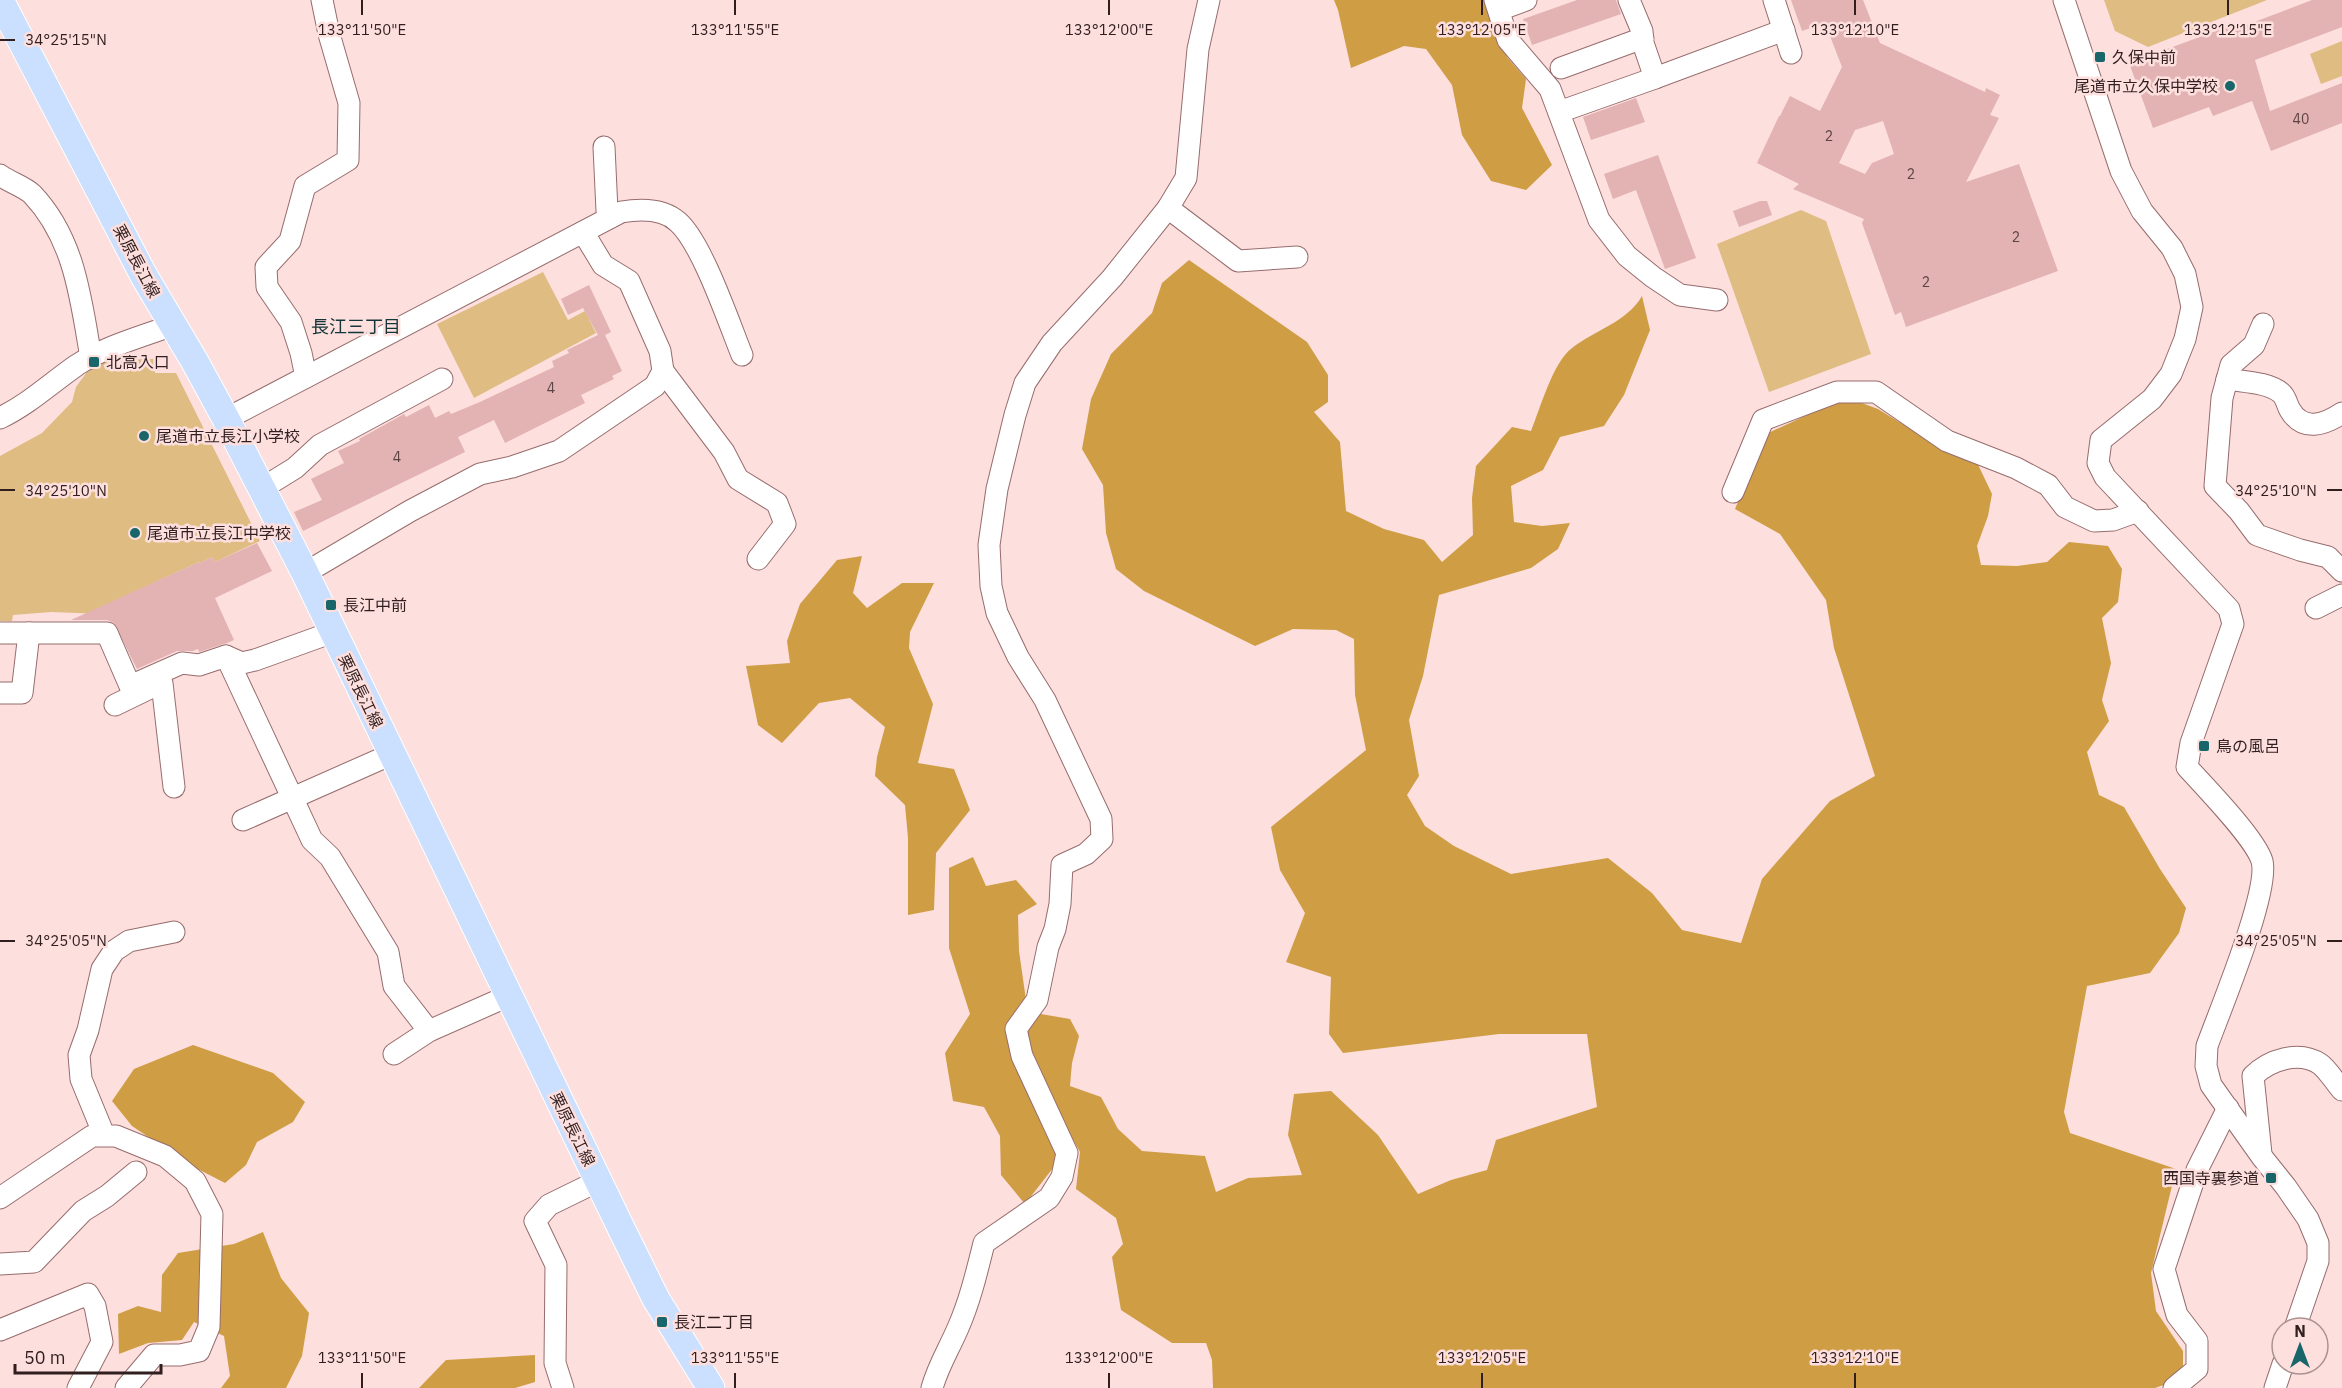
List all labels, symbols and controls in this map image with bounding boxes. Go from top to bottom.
text: 133°11'50"E [318,20,406,39]
text: 133°11'55"E [691,20,779,39]
text: 133°12'00"E [1065,20,1153,39]
text: 133°12'05"E [1438,20,1526,39]
text: 133°12'10"E [1811,20,1899,39]
text: 133°12'15"E [2184,20,2272,39]
text: 34°25'15"N [25,30,107,49]
place label: 久保中前 [2112,47,2176,67]
marker: 久保中前 [2093,50,2107,64]
place label: 尾道市立久保中学校 [2074,76,2218,96]
marker: 尾道市立久保中学校 [2223,79,2237,93]
house number: 40 [2293,110,2309,128]
house number: 2 [1825,127,1833,145]
house number: 2 [1907,165,1915,183]
street label: 栗原長江線 [109,221,165,301]
house number: 2 [2012,228,2020,246]
house number: 2 [1922,273,1930,291]
district label: 長江三丁目 [311,315,401,338]
place label: 北高入口 [106,352,170,372]
marker: 北高入口 [87,355,101,369]
house number: 4 [547,379,555,397]
place label: 尾道市立長江小学校 [156,426,300,446]
marker: 尾道市立長江小学校 [137,429,151,443]
house number: 4 [393,448,401,466]
text: 34°25'10"N [25,481,107,500]
text: 34°25'10"N [2235,481,2317,500]
place label: 尾道市立長江中学校 [147,523,291,543]
marker: 尾道市立長江中学校 [128,526,142,540]
place label: 長江中前 [343,595,407,615]
marker: 長江中前 [324,598,338,612]
street label: 栗原長江線 [334,651,388,731]
place label: 鳥の風呂 [2216,736,2280,756]
marker: 鳥の風呂 [2197,739,2211,753]
text: 34°25'05"N [25,931,107,950]
text: 34°25'05"N [2235,931,2317,950]
street label: 栗原長江線 [546,1089,600,1169]
place label: 西国寺裏参道 [2163,1168,2259,1188]
marker: 西国寺裏参道 [2264,1171,2278,1185]
place label: 長江二丁目 [674,1312,754,1332]
marker: 長江二丁目 [655,1315,669,1329]
north arrow [2270,1316,2330,1376]
text: N [2294,1321,2306,1341]
scale bar [15,1337,160,1375]
text: 50 m [24,1346,66,1369]
text: 133°11'50"E [318,1348,406,1367]
text: 133°11'55"E [691,1348,779,1367]
text: 133°12'00"E [1065,1348,1153,1367]
text: 133°12'05"E [1438,1348,1526,1367]
text: 133°12'10"E [1811,1348,1899,1367]

